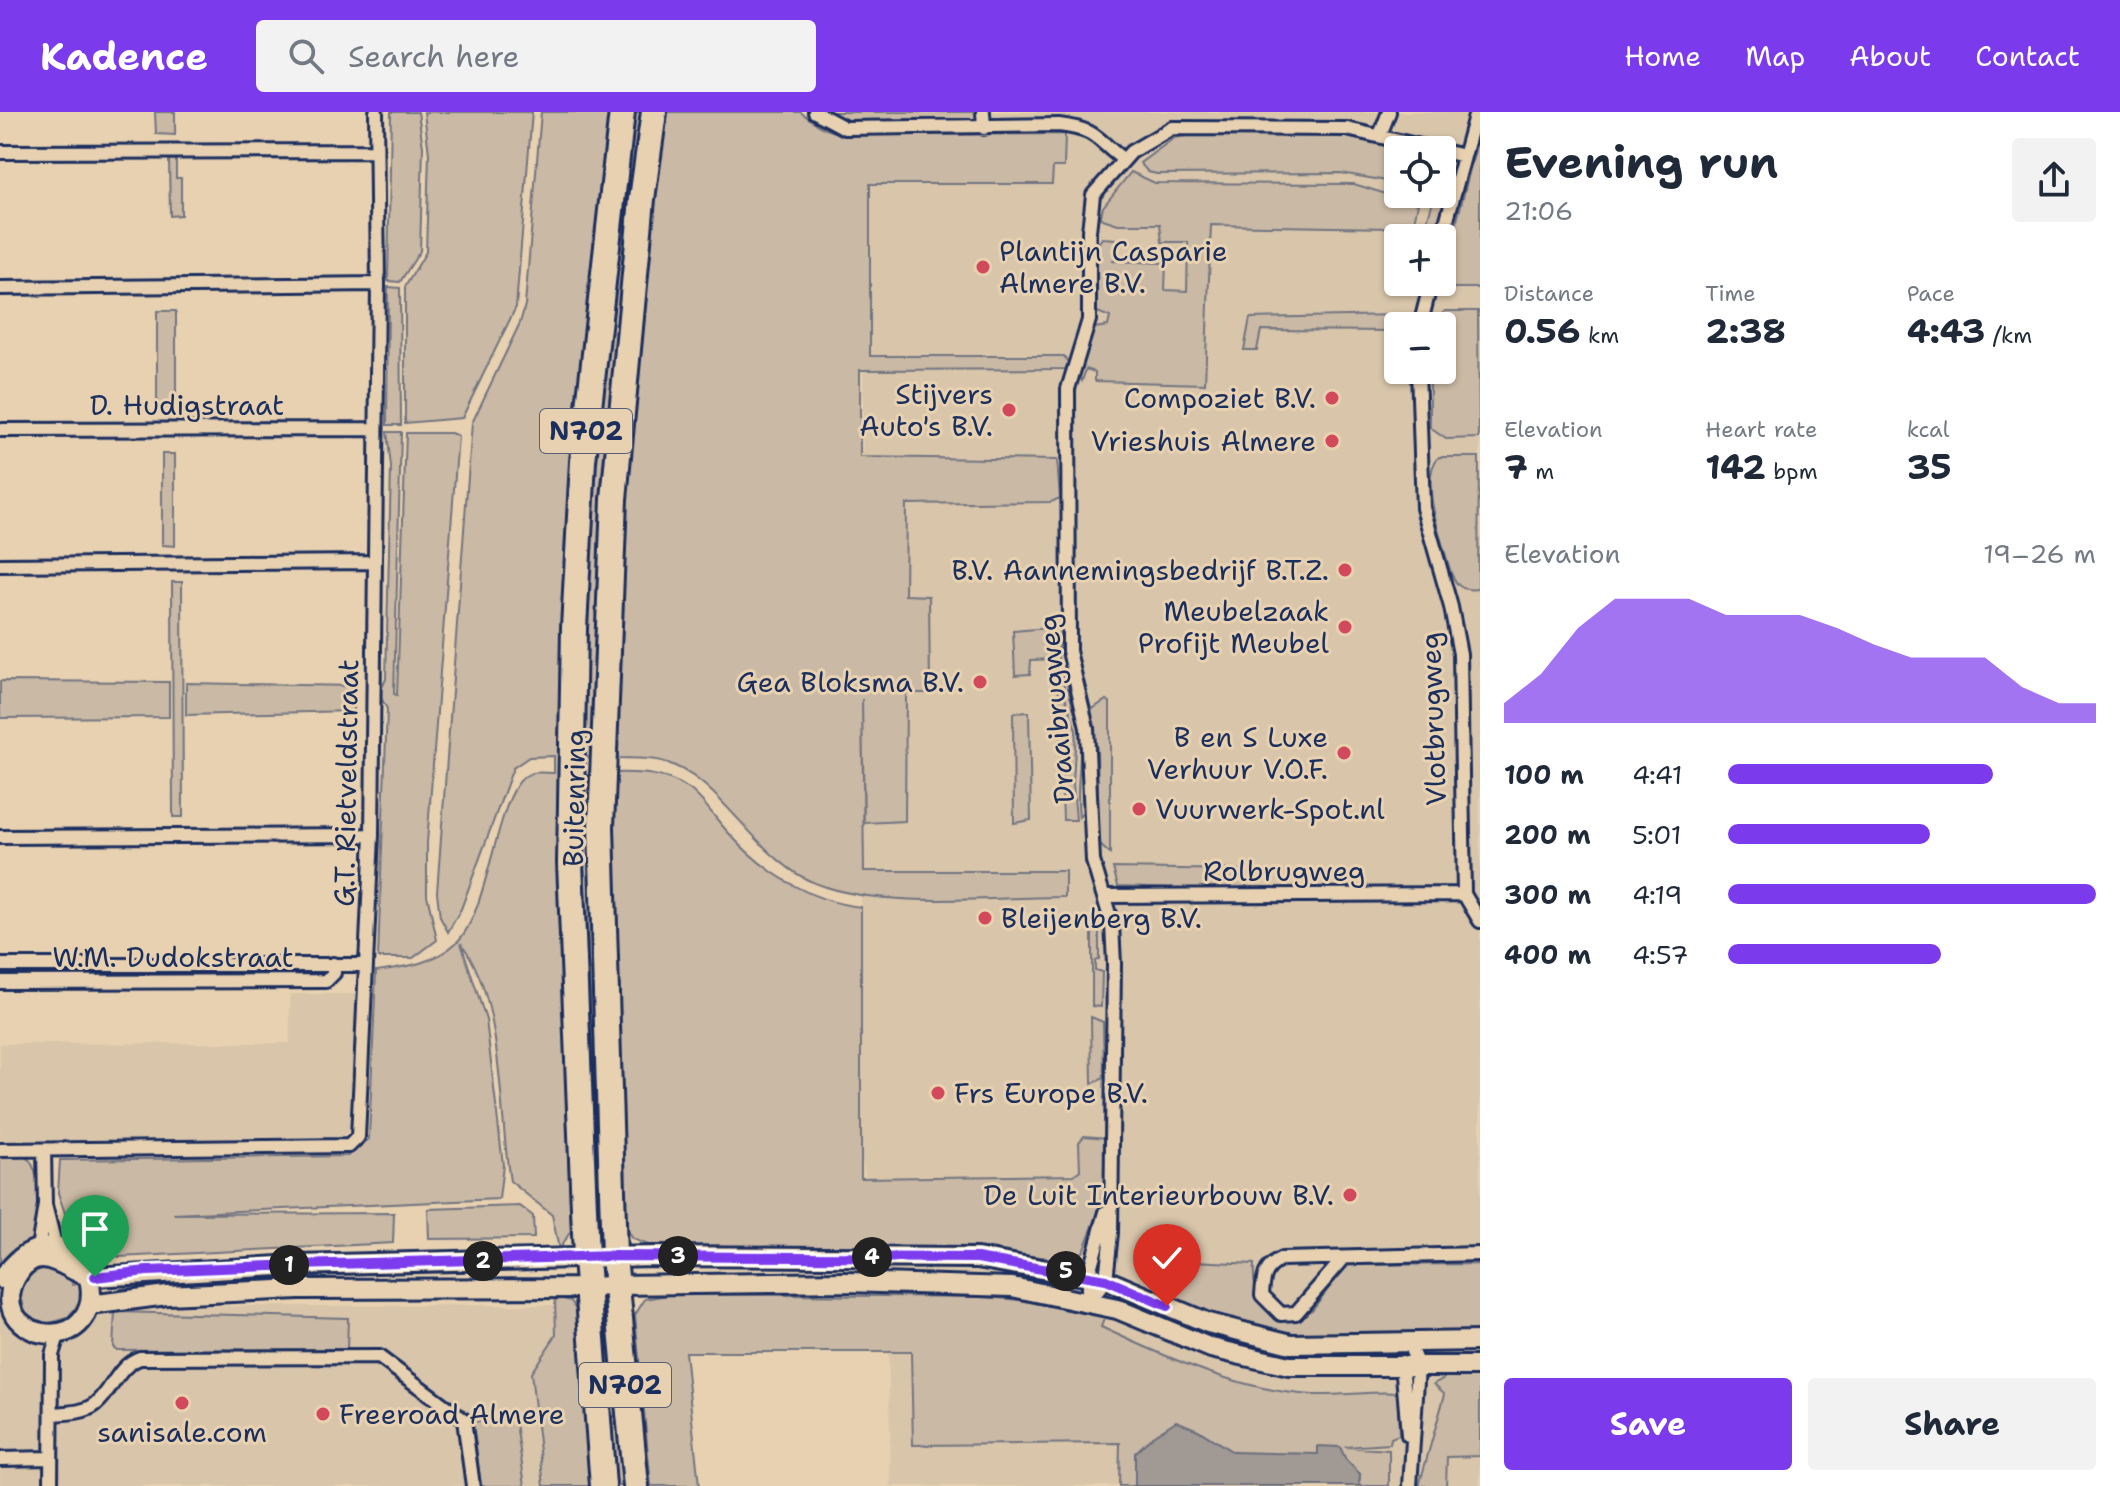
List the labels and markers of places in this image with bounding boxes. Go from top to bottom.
place label: Plantijn Casparie Almere B.V. [999,232,1228,302]
marker: Plantijn Casparie Almere B.V. [974,258,992,276]
place label: Stijvers Auto's B.V. [859,375,993,445]
place label: Compoziet B.V. [1124,379,1316,417]
marker: Compoziet B.V. [1323,389,1341,407]
marker: Stijvers Auto's B.V. [1000,401,1018,419]
place label: Vrieshuis Almere [1091,422,1316,460]
marker: Vrieshuis Almere [1323,432,1341,450]
place label: B.V. Aannemingsbedrijf B.T.Z. [952,551,1329,589]
marker: B.V. Aannemingsbedrijf B.T.Z. [1336,561,1354,579]
place label: Meubelzaak Profijt Meubel [1138,592,1330,662]
marker: Meubelzaak Profijt Meubel [1336,618,1354,636]
place label: Gea Bloksma B.V. [737,663,964,701]
marker: Gea Bloksma B.V. [971,673,989,691]
place label: B en S Luxe Verhuur V.O.F. [1147,718,1328,788]
marker: B en S Luxe Verhuur V.O.F. [1335,744,1353,762]
place label: Vuurwerk-Spot.nl [1155,790,1385,828]
marker: Vuurwerk-Spot.nl [1130,800,1148,818]
place label: Bleijenberg B.V. [1001,899,1202,937]
marker: Bleijenberg B.V. [976,909,994,927]
place label: Frs Europe B.V. [954,1074,1148,1112]
marker: Frs Europe B.V. [929,1084,947,1102]
place label: De Luit Interieurbouw B.V. [984,1176,1334,1214]
marker: De Luit Interieurbouw B.V. [1341,1186,1359,1204]
pin [61,1195,129,1277]
pin [1133,1224,1201,1306]
pin: 3 [658,1236,698,1276]
pin: 4 [852,1237,892,1277]
pin: 2 [463,1241,503,1281]
pin: 1 [269,1245,309,1285]
pin: 5 [1046,1251,1086,1291]
marker: sanisale.com [173,1394,191,1412]
place label: Freeroad Almere [339,1395,565,1433]
marker: Freeroad Almere [314,1405,332,1423]
place label: sanisale.com [97,1413,267,1451]

